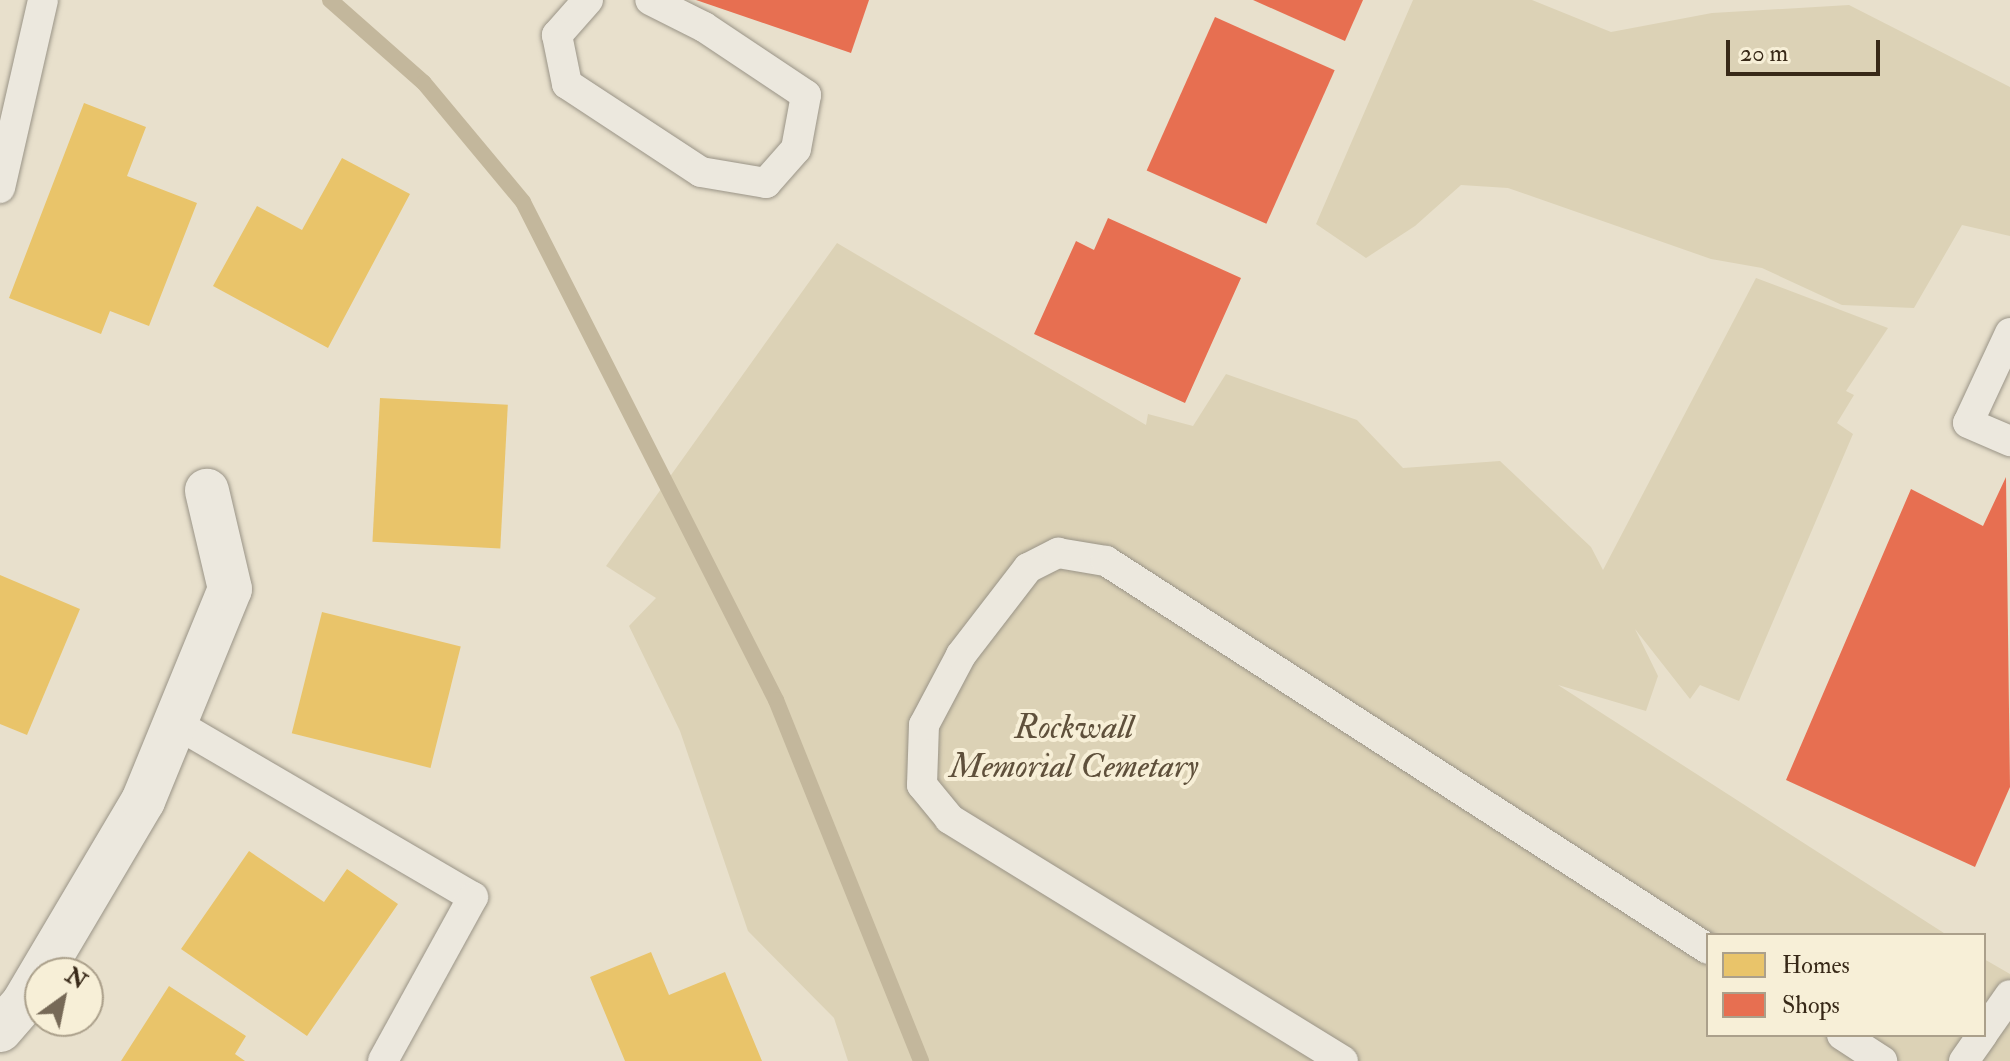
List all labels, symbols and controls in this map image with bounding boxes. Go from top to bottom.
scale bar [1730,24,1884,74]
text: 20 m [1740,38,1788,69]
park label: Rockwall Memorial Cemetary [949,707,1199,786]
legend [1706,933,1986,1037]
text: Homes [1782,950,1850,981]
north arrow [24,957,104,1037]
text: N [60,961,92,996]
text: Shops [1782,990,1840,1021]

